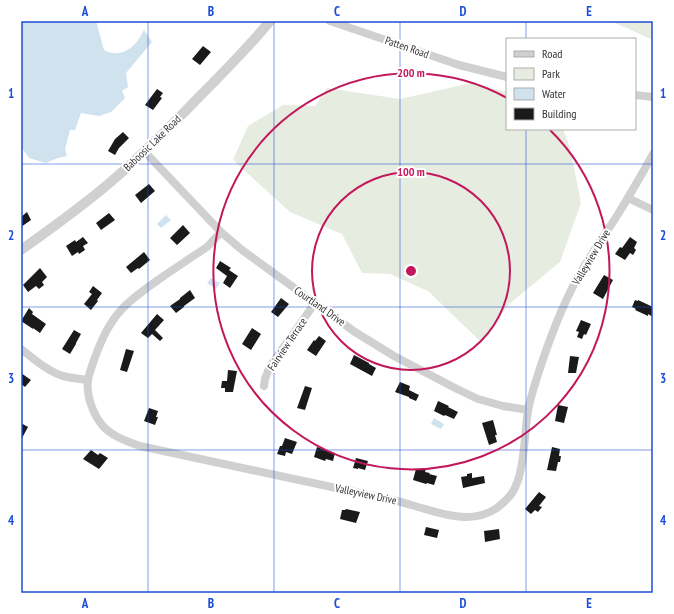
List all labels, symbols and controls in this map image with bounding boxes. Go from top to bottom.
text: A [81,3,89,20]
text: B [208,3,214,20]
text: C [334,3,340,20]
text: D [460,3,467,20]
text: E [586,3,592,20]
street label: Patten Road [383,33,431,61]
legend [506,38,636,130]
text: Road [542,46,562,61]
text: 200 m [397,65,425,80]
text: Park [542,66,560,81]
text: 1 [8,85,14,102]
text: 1 [660,85,666,102]
text: Water [542,86,567,101]
text: Building [542,106,577,121]
street label: Baboosic Lake Road [120,112,184,174]
text: 100 m [397,164,425,179]
street label: Valleyview Drive [568,226,613,288]
text: 2 [8,227,14,244]
text: 2 [660,227,666,244]
centre of rings [404,264,418,278]
street label: Courtland Drive [292,283,349,329]
street label: Fairview Terrace [264,315,310,373]
text: 3 [8,370,14,387]
text: 3 [660,370,666,387]
street label: Valleyview Drive [333,480,398,507]
text: 4 [8,512,15,529]
text: 4 [660,512,667,529]
text: A [81,595,89,612]
text: B [208,595,214,612]
text: C [334,595,340,612]
text: D [460,595,467,612]
text: E [586,595,592,612]

